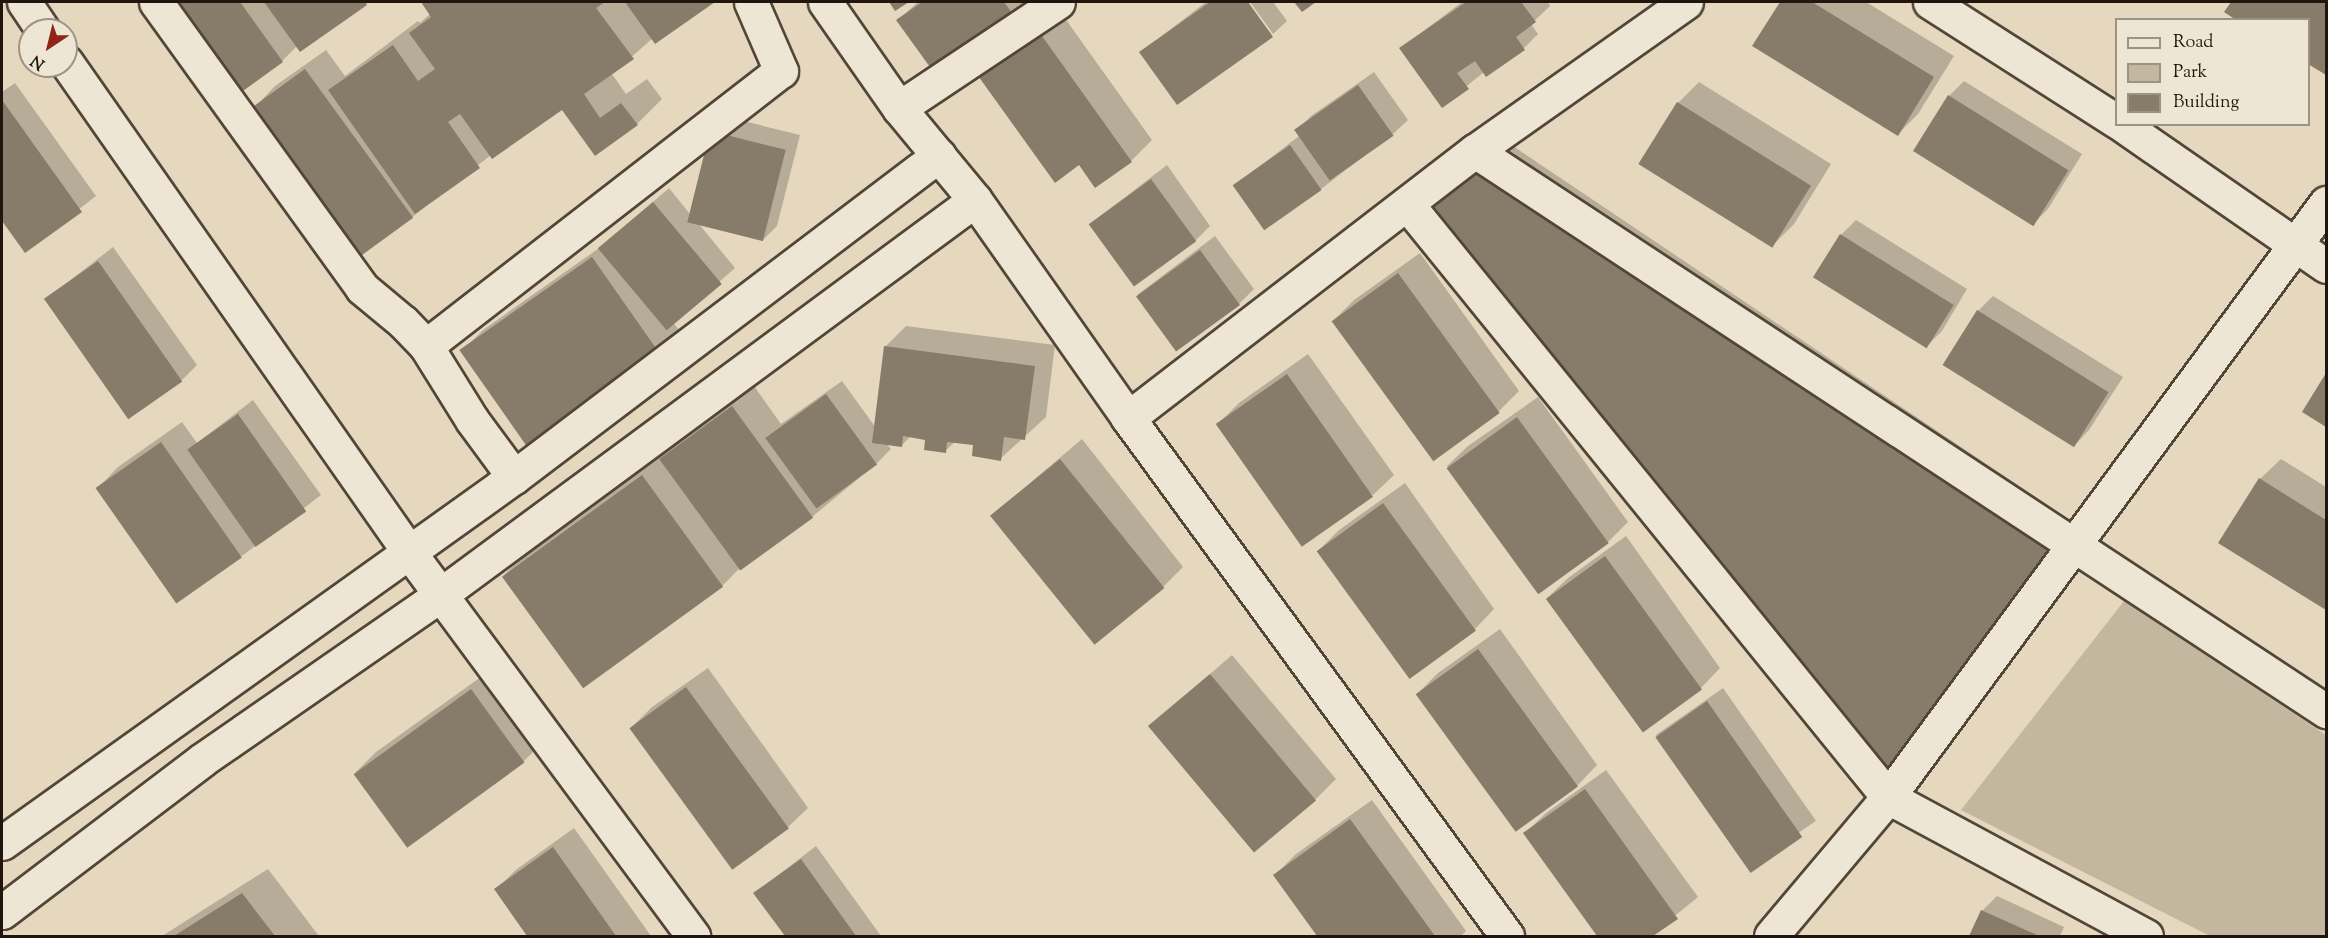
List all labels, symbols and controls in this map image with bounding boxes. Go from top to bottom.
north arrow [18,18,78,78]
legend [2115,18,2310,126]
text: Road [2173,30,2213,56]
text: N [27,48,50,75]
text: Park [2173,60,2207,86]
text: Building [2173,90,2239,116]

